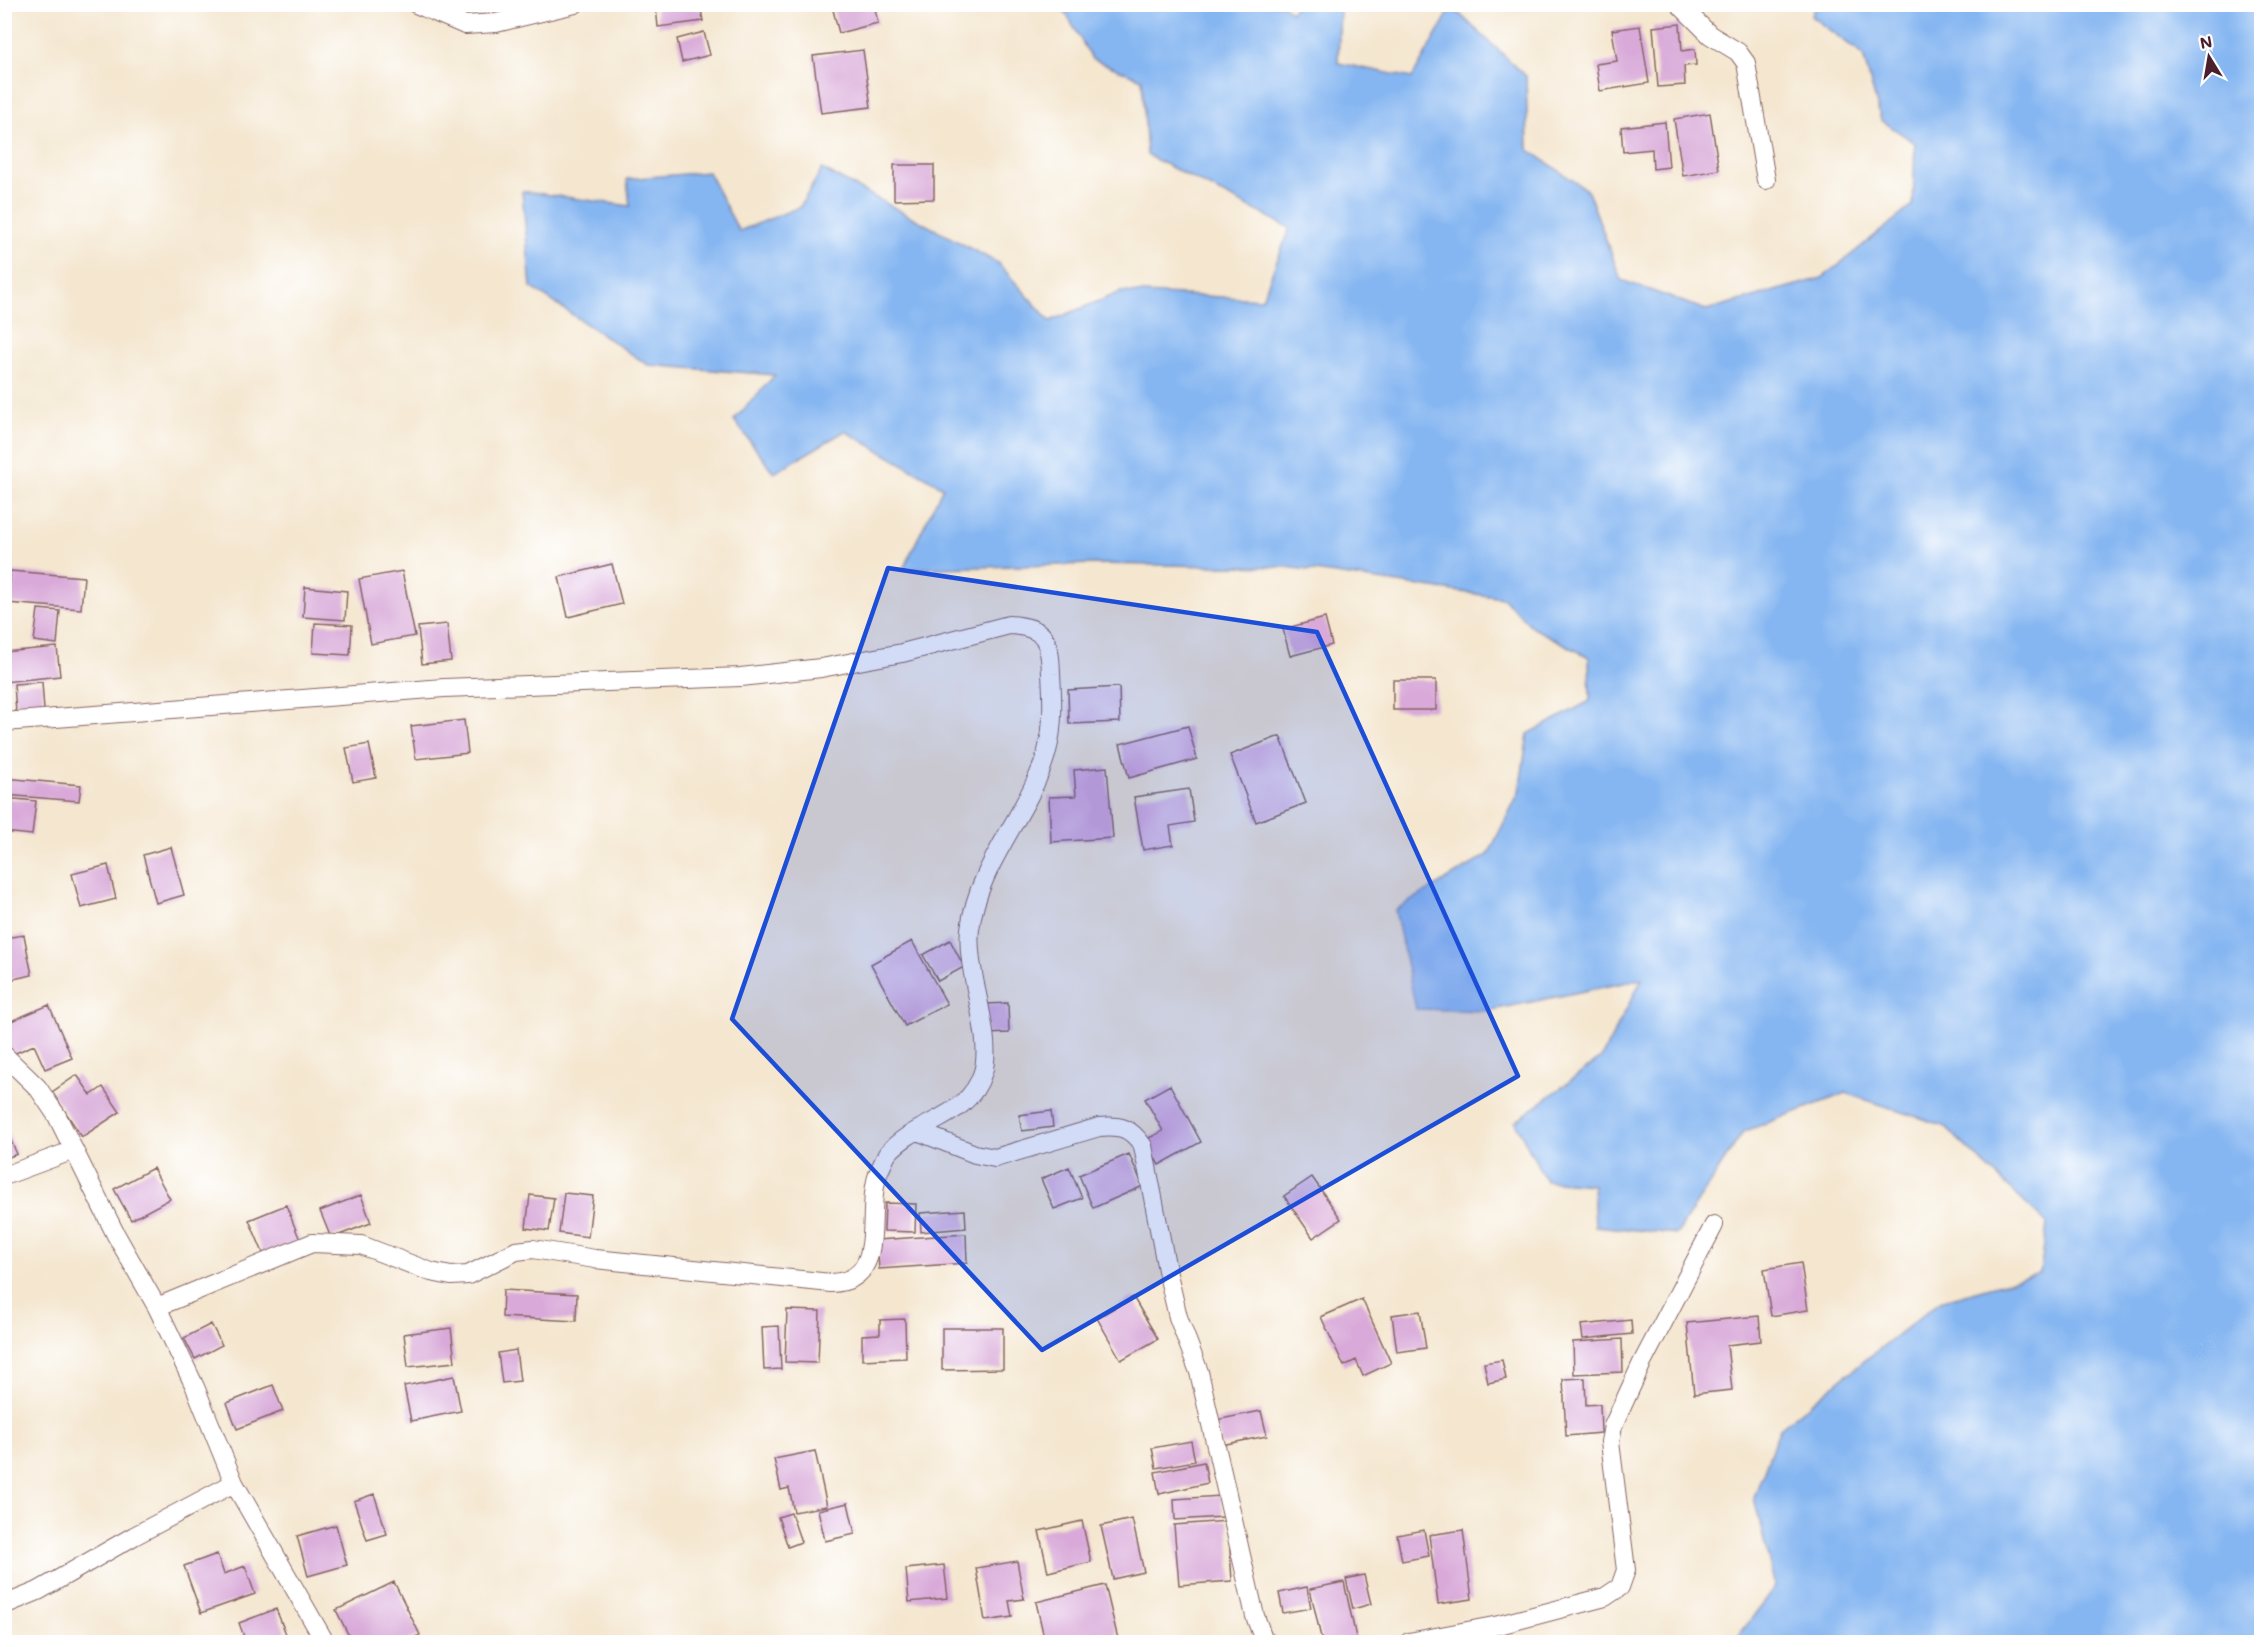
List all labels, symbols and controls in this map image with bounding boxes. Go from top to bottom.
north arrow [2179,27,2239,87]
text: N [2198,30,2214,53]

